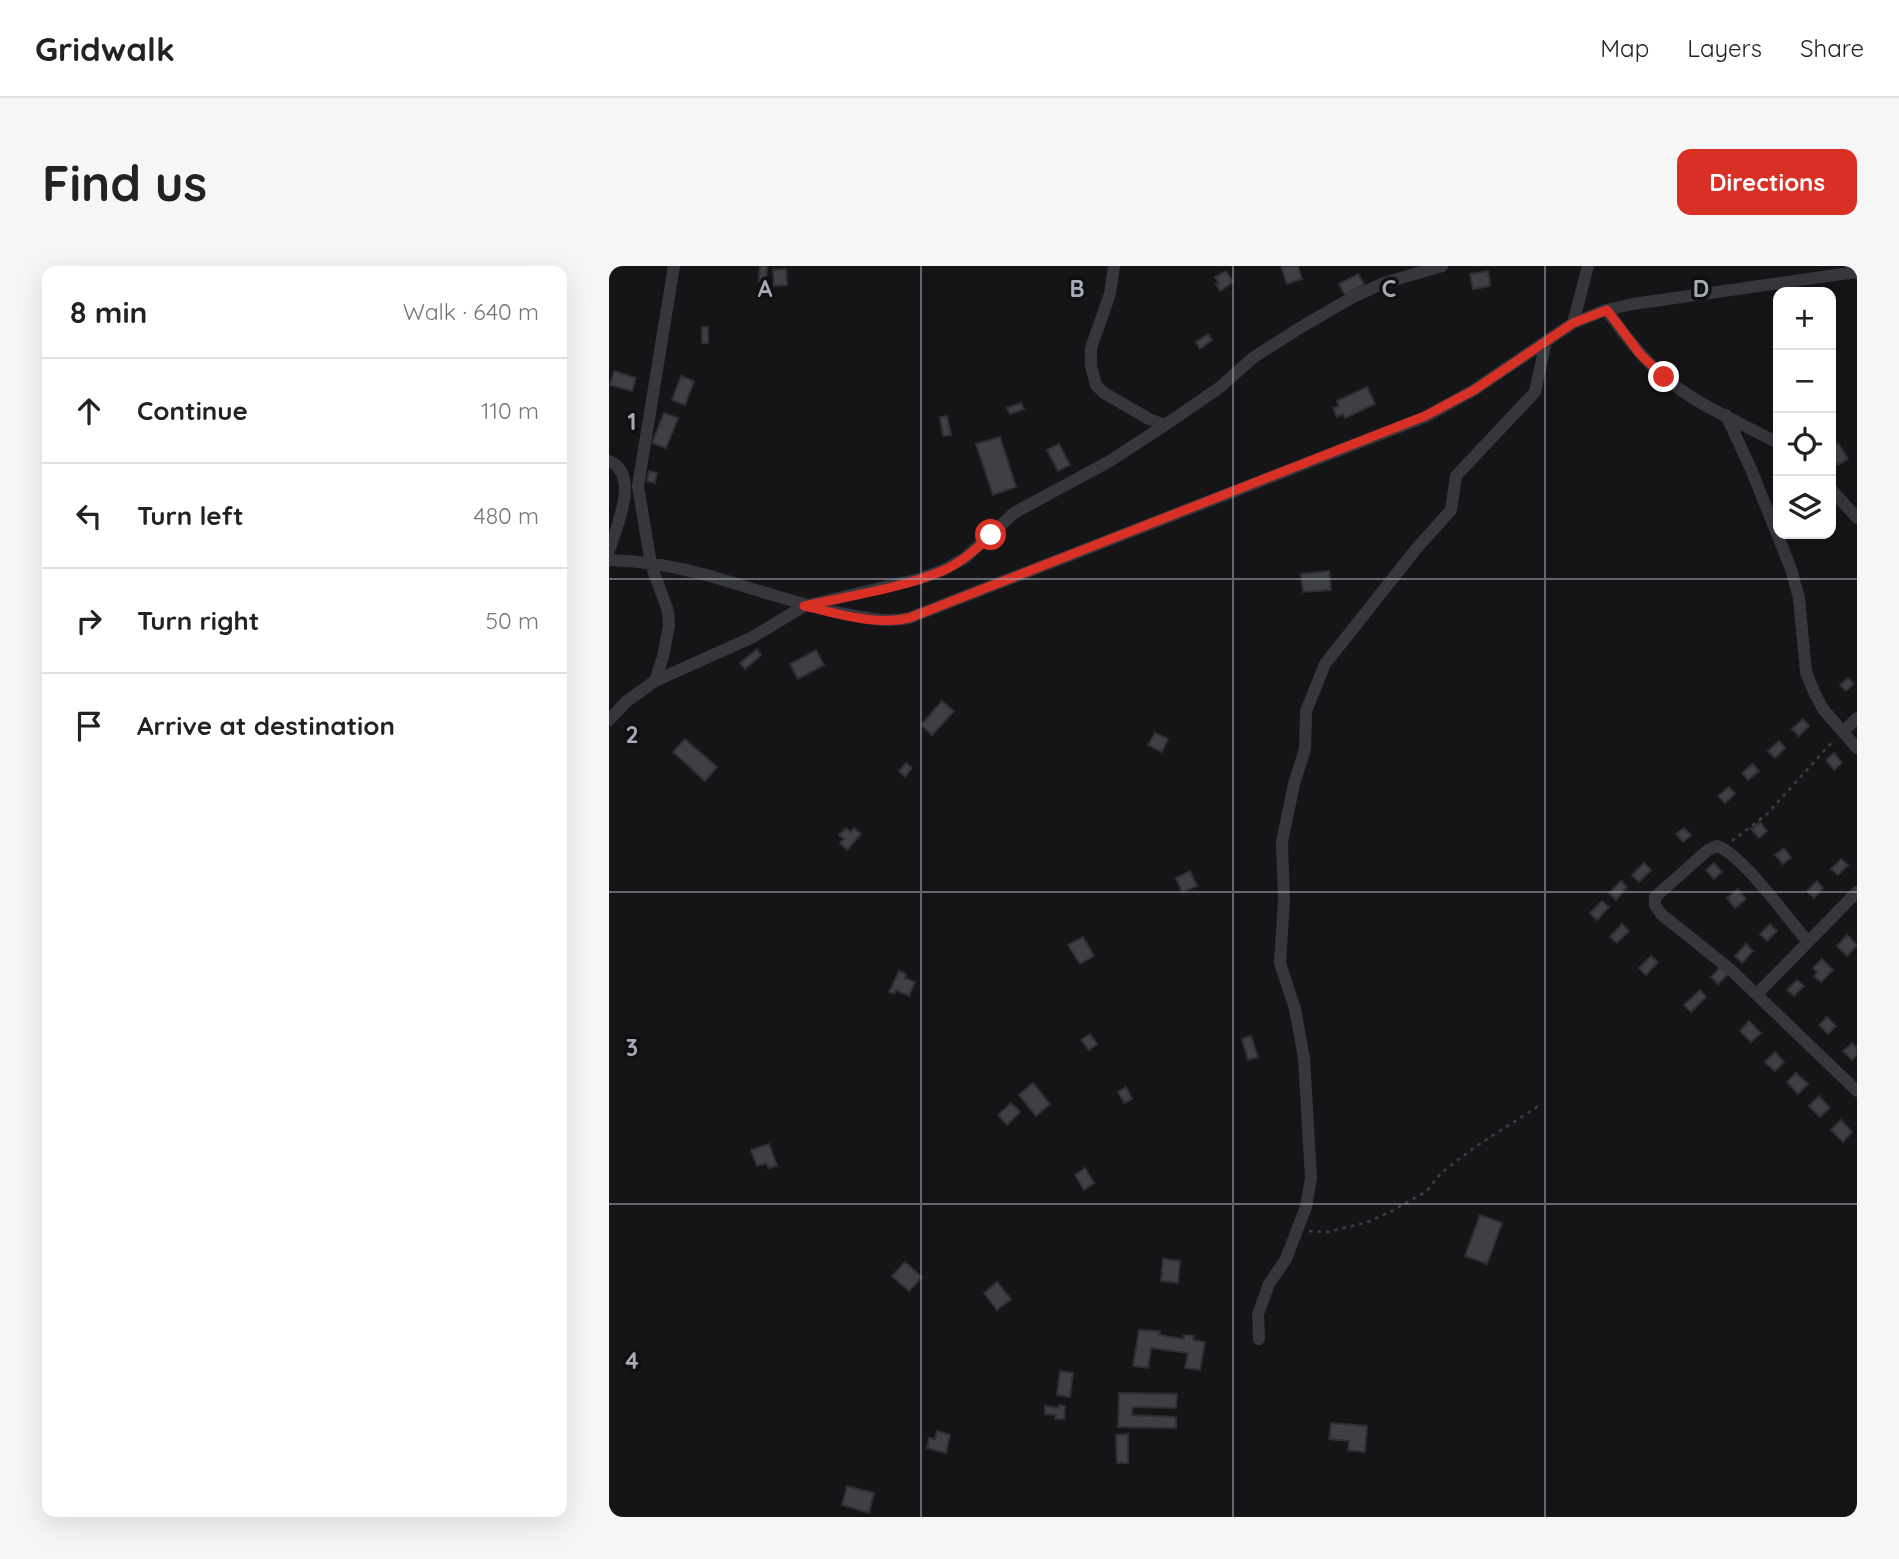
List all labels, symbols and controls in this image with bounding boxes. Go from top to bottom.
text: Gridwalk [35,28,175,69]
text: Map [1600,33,1649,63]
text: Layers [1687,33,1762,63]
text: Share [1800,33,1864,63]
button: Directions [1677,149,1857,215]
text: Find us [42,152,207,213]
text: A [758,274,773,303]
text: B [1069,274,1085,303]
text: C [1382,274,1396,303]
text: D [1693,274,1709,303]
map controls [1773,287,1836,539]
button: + [1773,287,1836,350]
text: 8 min [70,293,147,331]
text: Walk · 640 m [403,297,539,326]
button: − [1773,350,1836,413]
route end [1648,361,1679,392]
icon: ahead [70,392,108,430]
text: Continue [137,394,248,427]
text: 110 m [481,396,539,425]
text: 1 [628,407,636,436]
button: locate [1773,413,1836,476]
button: layers [1773,476,1836,539]
icon: left [70,497,108,535]
text: Turn left [137,499,244,532]
text: 480 m [474,501,539,530]
route start [975,519,1006,550]
icon: right [70,602,108,640]
text: Turn right [137,604,259,637]
text: 50 m [486,606,539,635]
icon: arrive [70,707,108,745]
text: Arrive at destination [137,709,395,742]
text: 2 [625,720,639,749]
text: 3 [626,1033,638,1062]
text: 4 [625,1346,639,1375]

